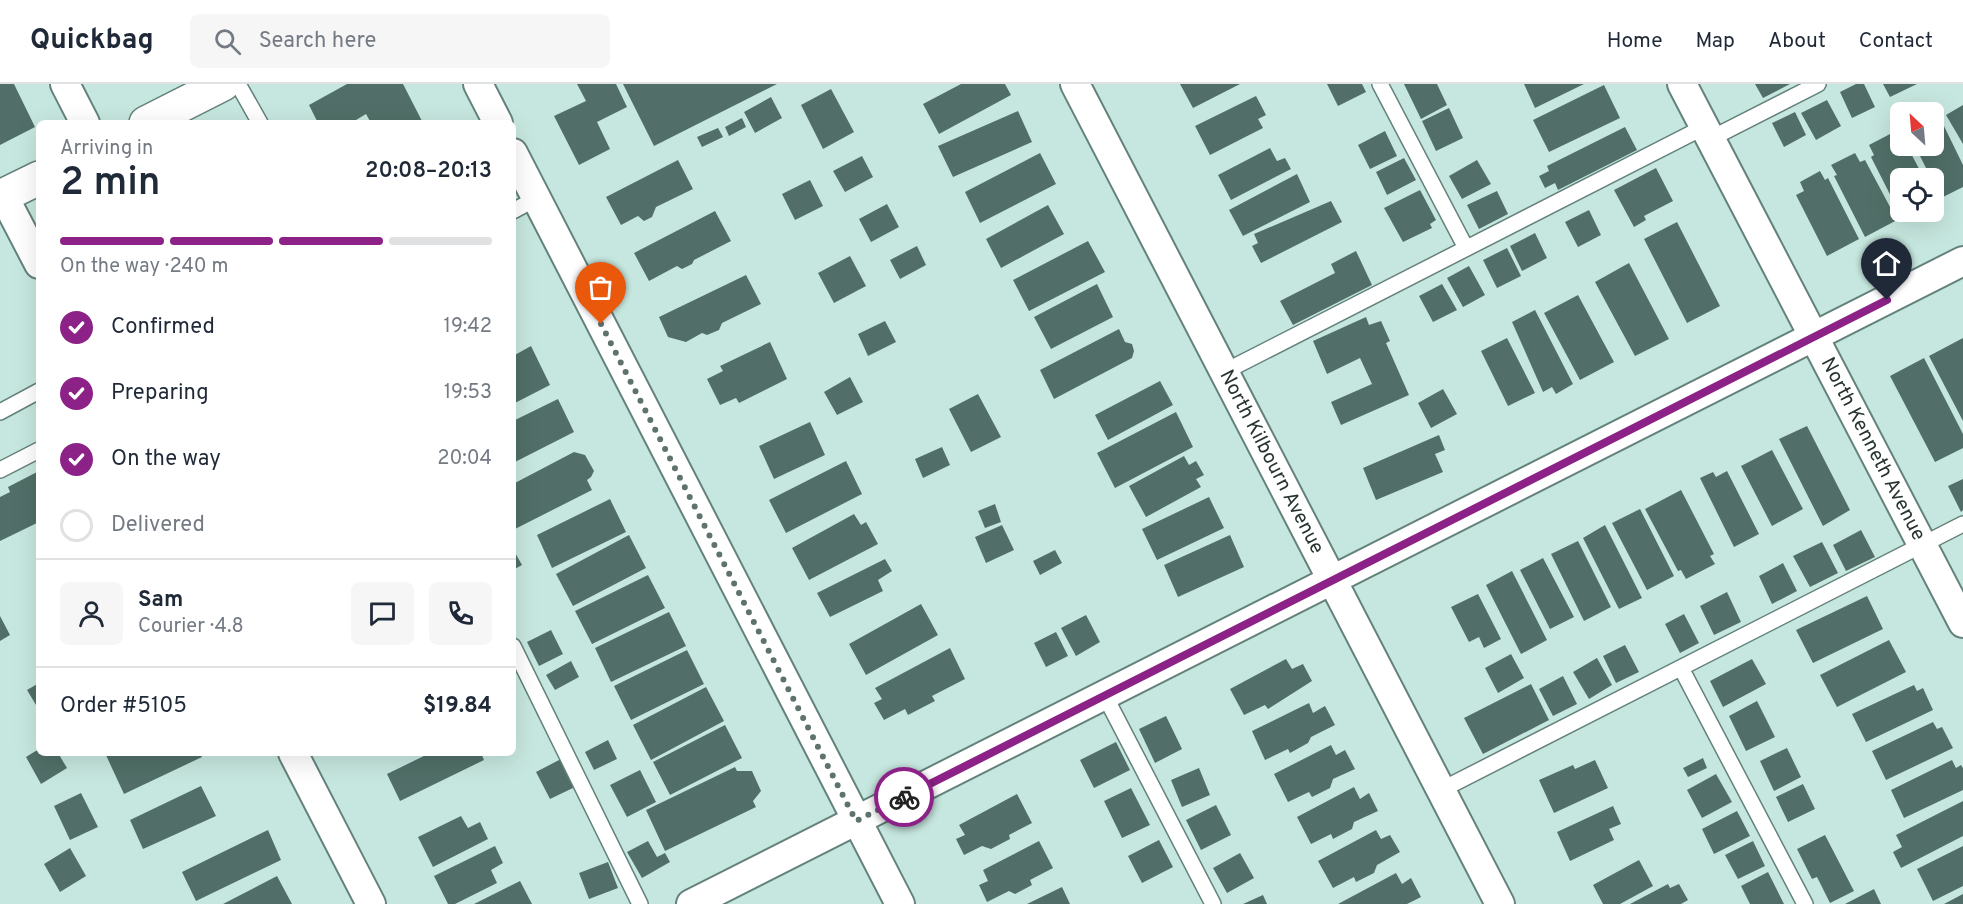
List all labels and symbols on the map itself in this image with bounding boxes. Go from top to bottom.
north arrow [1890,102,1944,156]
pin [1861,238,1912,300]
pin [575,262,626,324]
street label: North Kenneth Avenue [1814,353,1931,545]
street label: North Kilbourn Avenue [1213,366,1329,559]
courier [874,767,934,827]

